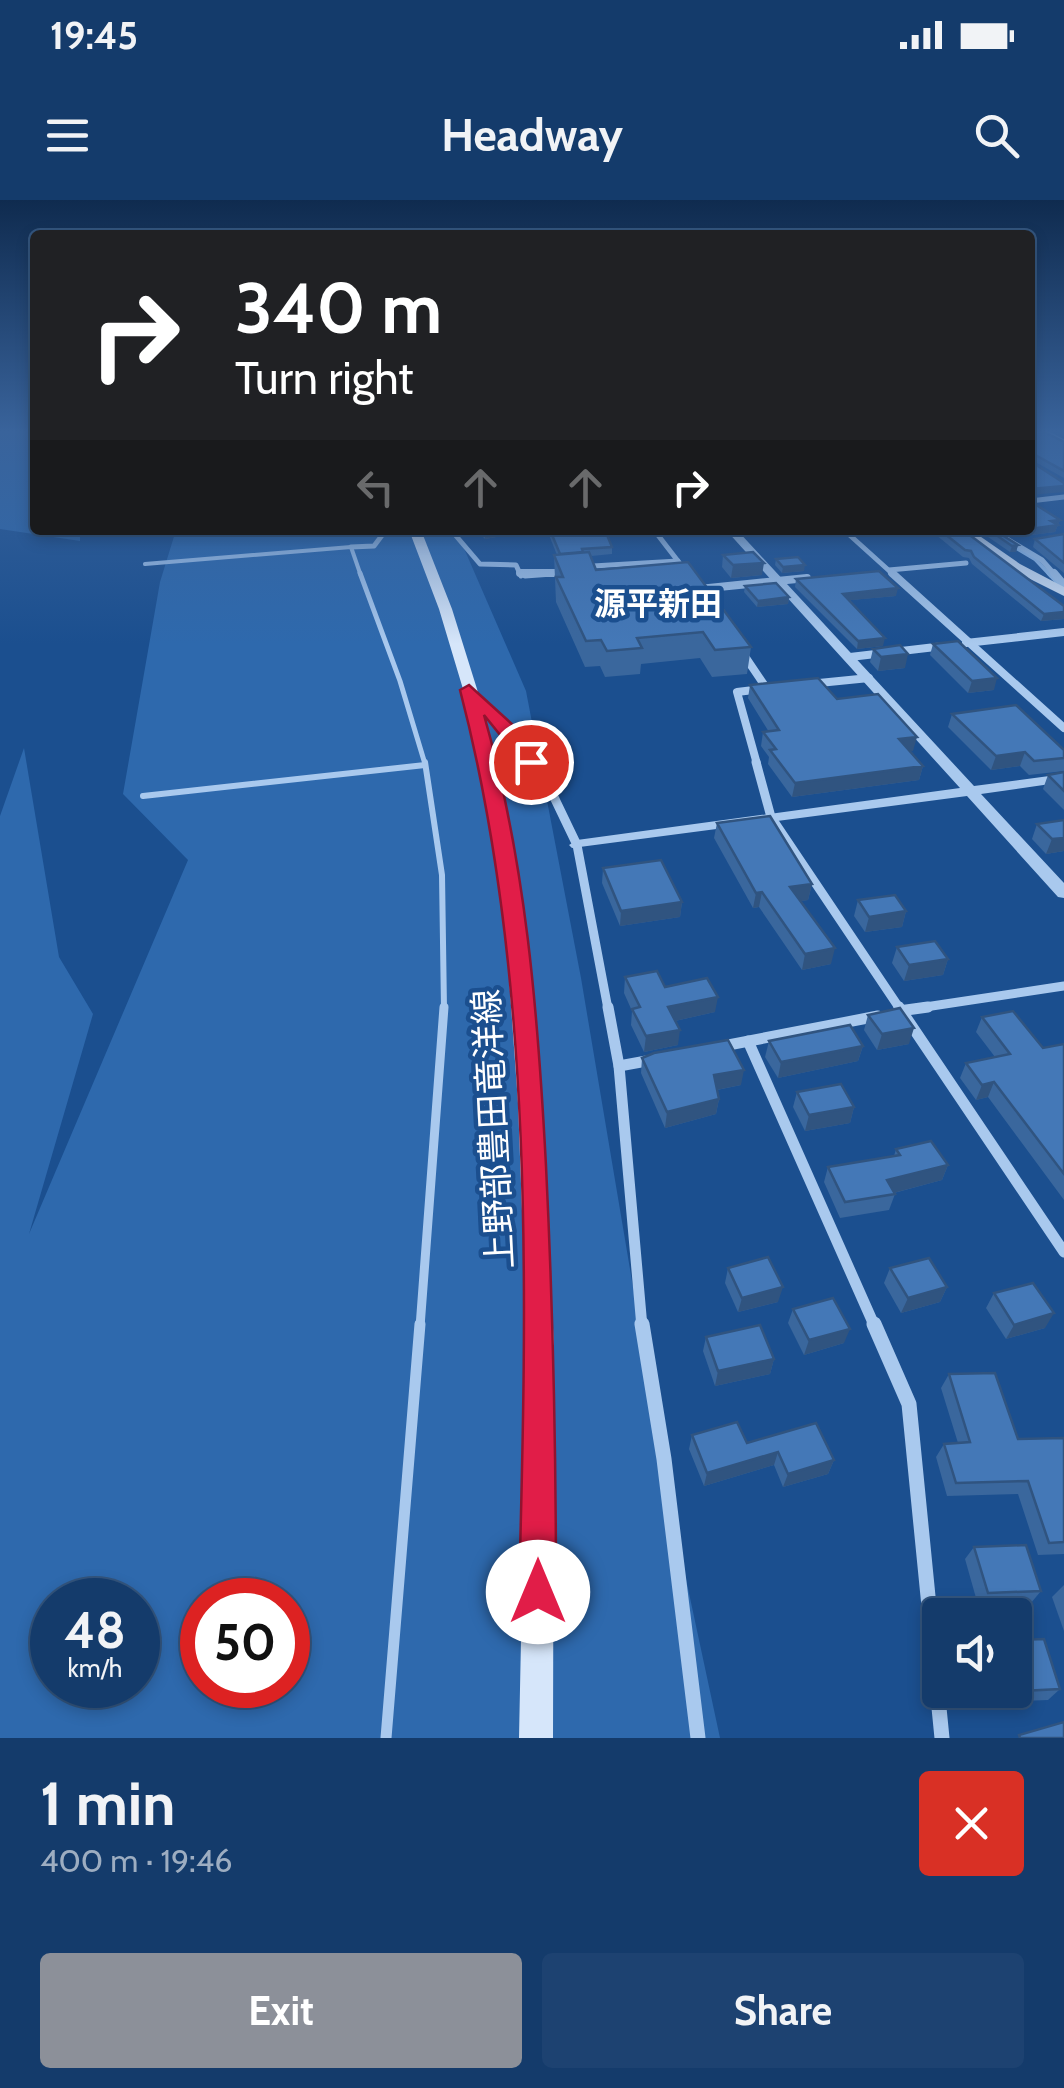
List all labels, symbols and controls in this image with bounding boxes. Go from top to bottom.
text: 19:45 [50,12,138,59]
icon: menu [40,108,95,163]
text: Headway [441,108,623,162]
icon: search [969,108,1024,163]
text: 340 m [235,265,442,351]
icon: right [70,270,200,400]
text: Turn right [235,351,414,405]
icon: left [348,460,403,515]
icon: ahead [453,460,508,515]
icon: ahead [558,460,613,515]
icon: right [663,460,718,515]
district label: 源平新田 [594,584,722,623]
pin [489,720,574,805]
icon: arrive [504,735,559,790]
street label: 上野部豊田竜洋線 [464,988,522,1270]
position arrow [486,1540,590,1644]
speed limit sign: 50 [180,1578,310,1708]
map controls [922,1598,1032,1708]
button: sound [922,1598,1032,1708]
text: 48 [64,1600,126,1661]
text: km/h [68,1653,122,1683]
text: 1 min [40,1767,175,1840]
button: close [919,1771,1024,1876]
text: 400 m · 19:46 [40,1841,232,1880]
button: Exit [40,1953,522,2068]
button: Share [542,1953,1024,2068]

